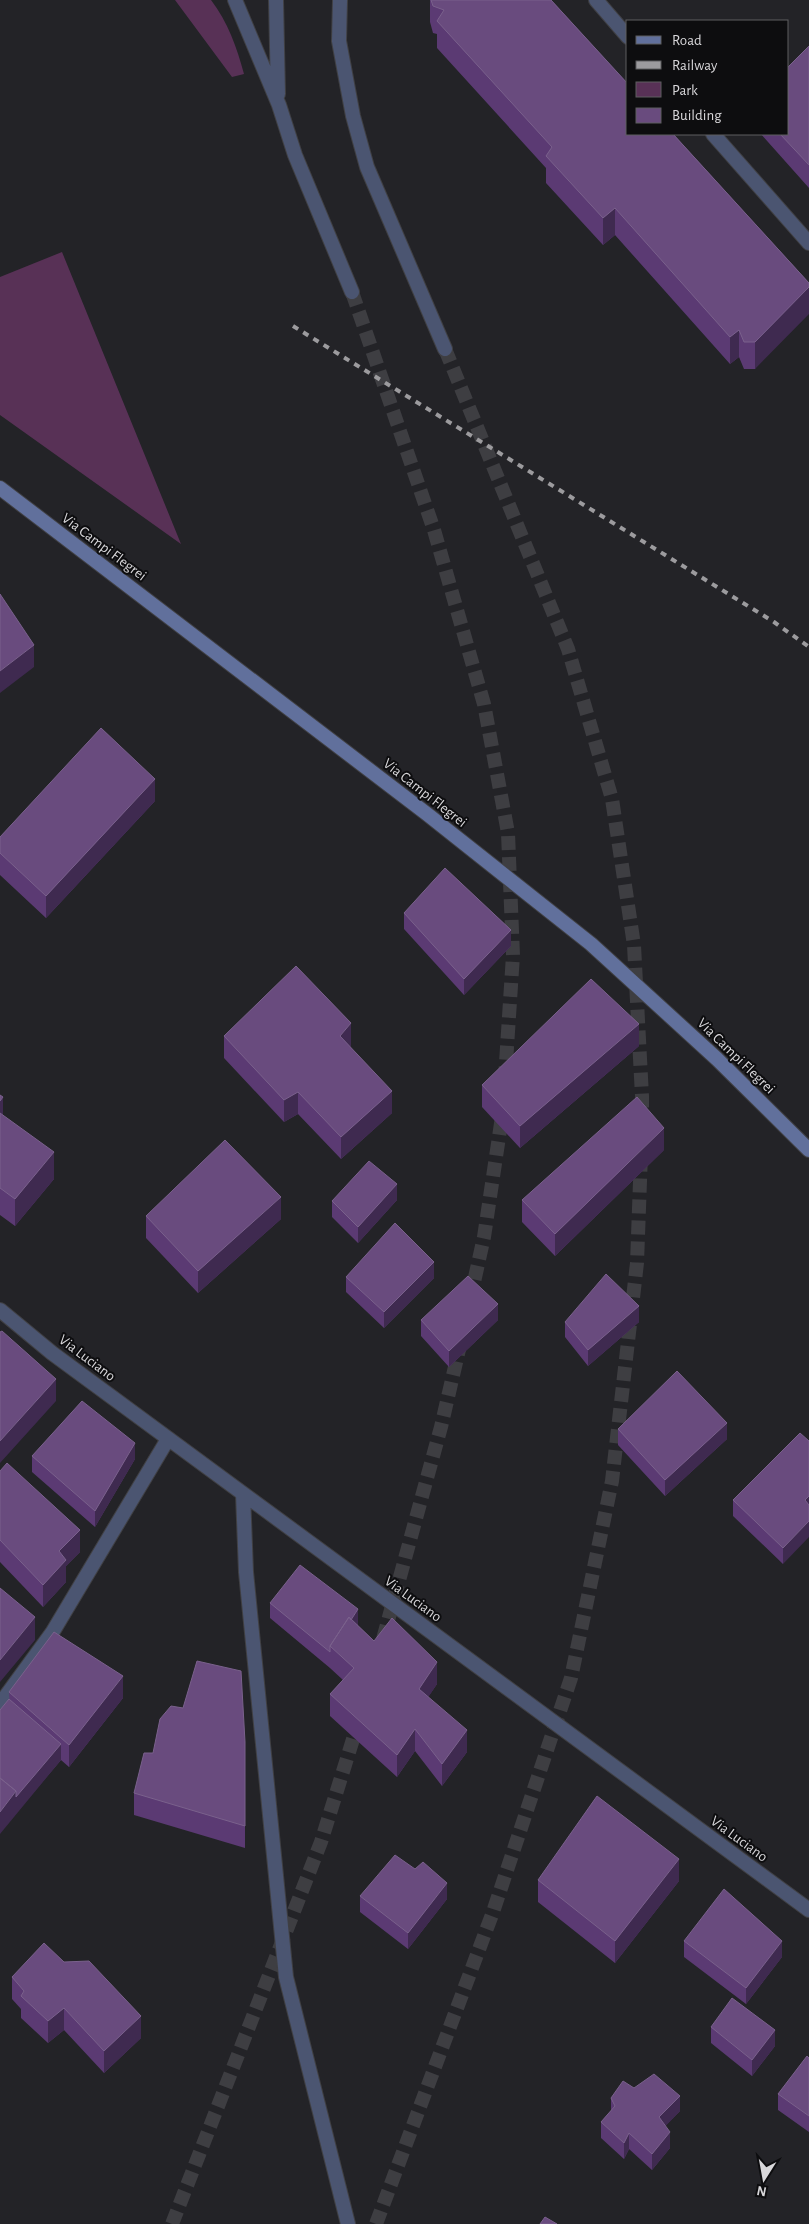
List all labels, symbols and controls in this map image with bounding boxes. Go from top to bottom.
legend [626,20,789,135]
text: Road [672,33,702,48]
text: Railway [672,58,718,73]
text: Park [672,83,698,98]
text: Building [672,108,722,123]
street label: Via Campi Flegrei [59,510,149,584]
street label: Via Campi Flegrei [380,756,470,830]
street label: Via Campi Flegrei [694,1015,778,1097]
street label: Via Luciano [56,1332,118,1384]
street label: Via Luciano [382,1573,444,1625]
street label: Via Luciano [708,1813,770,1865]
north arrow [739,2154,789,2204]
text: N [756,2183,768,2199]

